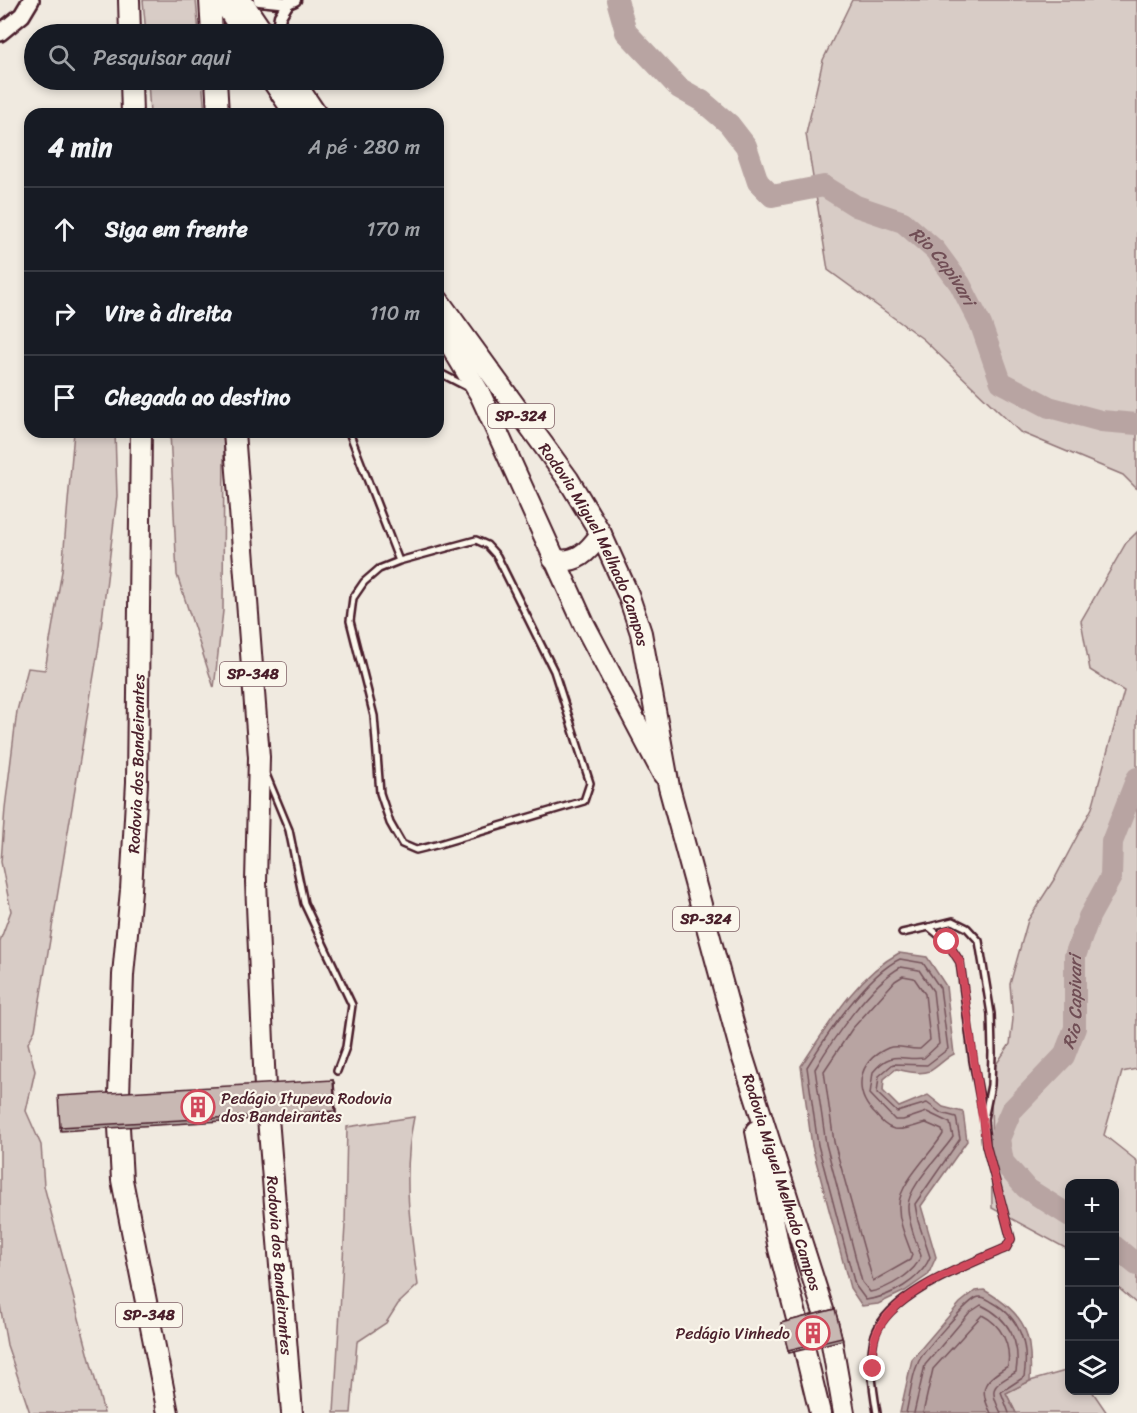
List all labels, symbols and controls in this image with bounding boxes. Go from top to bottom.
search box [24,24,444,90]
text: Pesquisar aqui [93,38,231,77]
icon: search [45,41,78,74]
text: 4 min [48,124,112,170]
text: A pé · 280 m [308,130,420,165]
text: Siga em frente [105,210,248,249]
text: 170 m [367,212,420,247]
icon: ahead [48,213,81,246]
water label: Rio Capivari [902,218,986,315]
text: Vire à direita [105,294,232,333]
text: 110 m [370,296,420,331]
icon: right [48,297,81,330]
text: Chegada ao destino [105,378,290,417]
icon: arrive [48,381,81,414]
road number: SP-324 [488,404,554,428]
street label: Rodovia Miguel Melhado Campos [531,436,657,649]
road number: SP-348 [220,662,286,686]
street label: Rodovia dos Bandeirantes [119,673,153,854]
road number: SP-324 [673,907,739,931]
route start [933,928,959,954]
water label: Rio Capivari [1052,951,1092,1054]
street label: Rodovia Miguel Melhado Campos [734,1070,830,1295]
place label: Pedágio Itupeva Rodovia dos Bandeirantes [221,1084,392,1131]
building icon: Pedágio Itupeva Rodovia dos Bandeirantes [180,1089,216,1125]
street label: Rodovia dos Bandeirantes [258,1175,301,1357]
map controls [1065,1179,1119,1395]
button: + [1065,1179,1119,1233]
button: − [1065,1233,1119,1287]
button: locate [1065,1287,1119,1341]
road number: SP-348 [116,1303,182,1327]
building icon: Pedágio Vinhedo [795,1315,831,1351]
place label: Pedágio Vinhedo [675,1319,790,1348]
button: layers [1065,1341,1119,1395]
route end [859,1355,885,1381]

